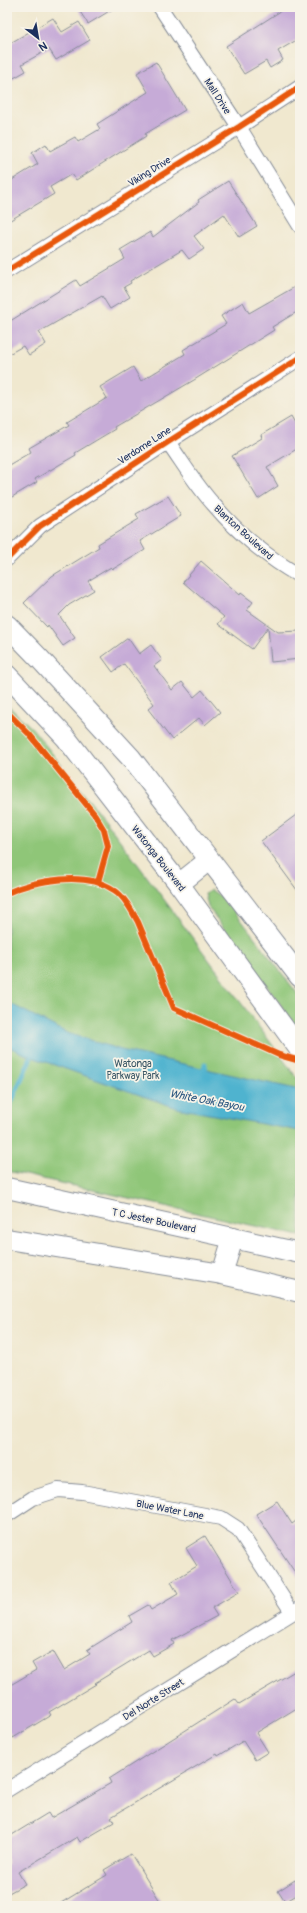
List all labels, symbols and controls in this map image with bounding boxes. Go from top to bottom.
north arrow [18,18,58,58]
text: N [36,39,49,54]
street label: Mall Drive [201,76,233,117]
street label: Viking Drive [126,154,173,190]
street label: Verdome Lane [116,424,173,467]
street label: Blanton Boulevard [211,503,276,563]
street label: Watonga Boulevard [129,823,188,894]
park label: Watonga Parkway Park [107,1058,160,1082]
water label: White Oak Bayou [169,1087,247,1114]
street label: T C Jester Boulevard [111,1206,197,1236]
street label: Blue Water Lane [135,1498,205,1522]
street label: Del Norte Street [121,1676,187,1723]

